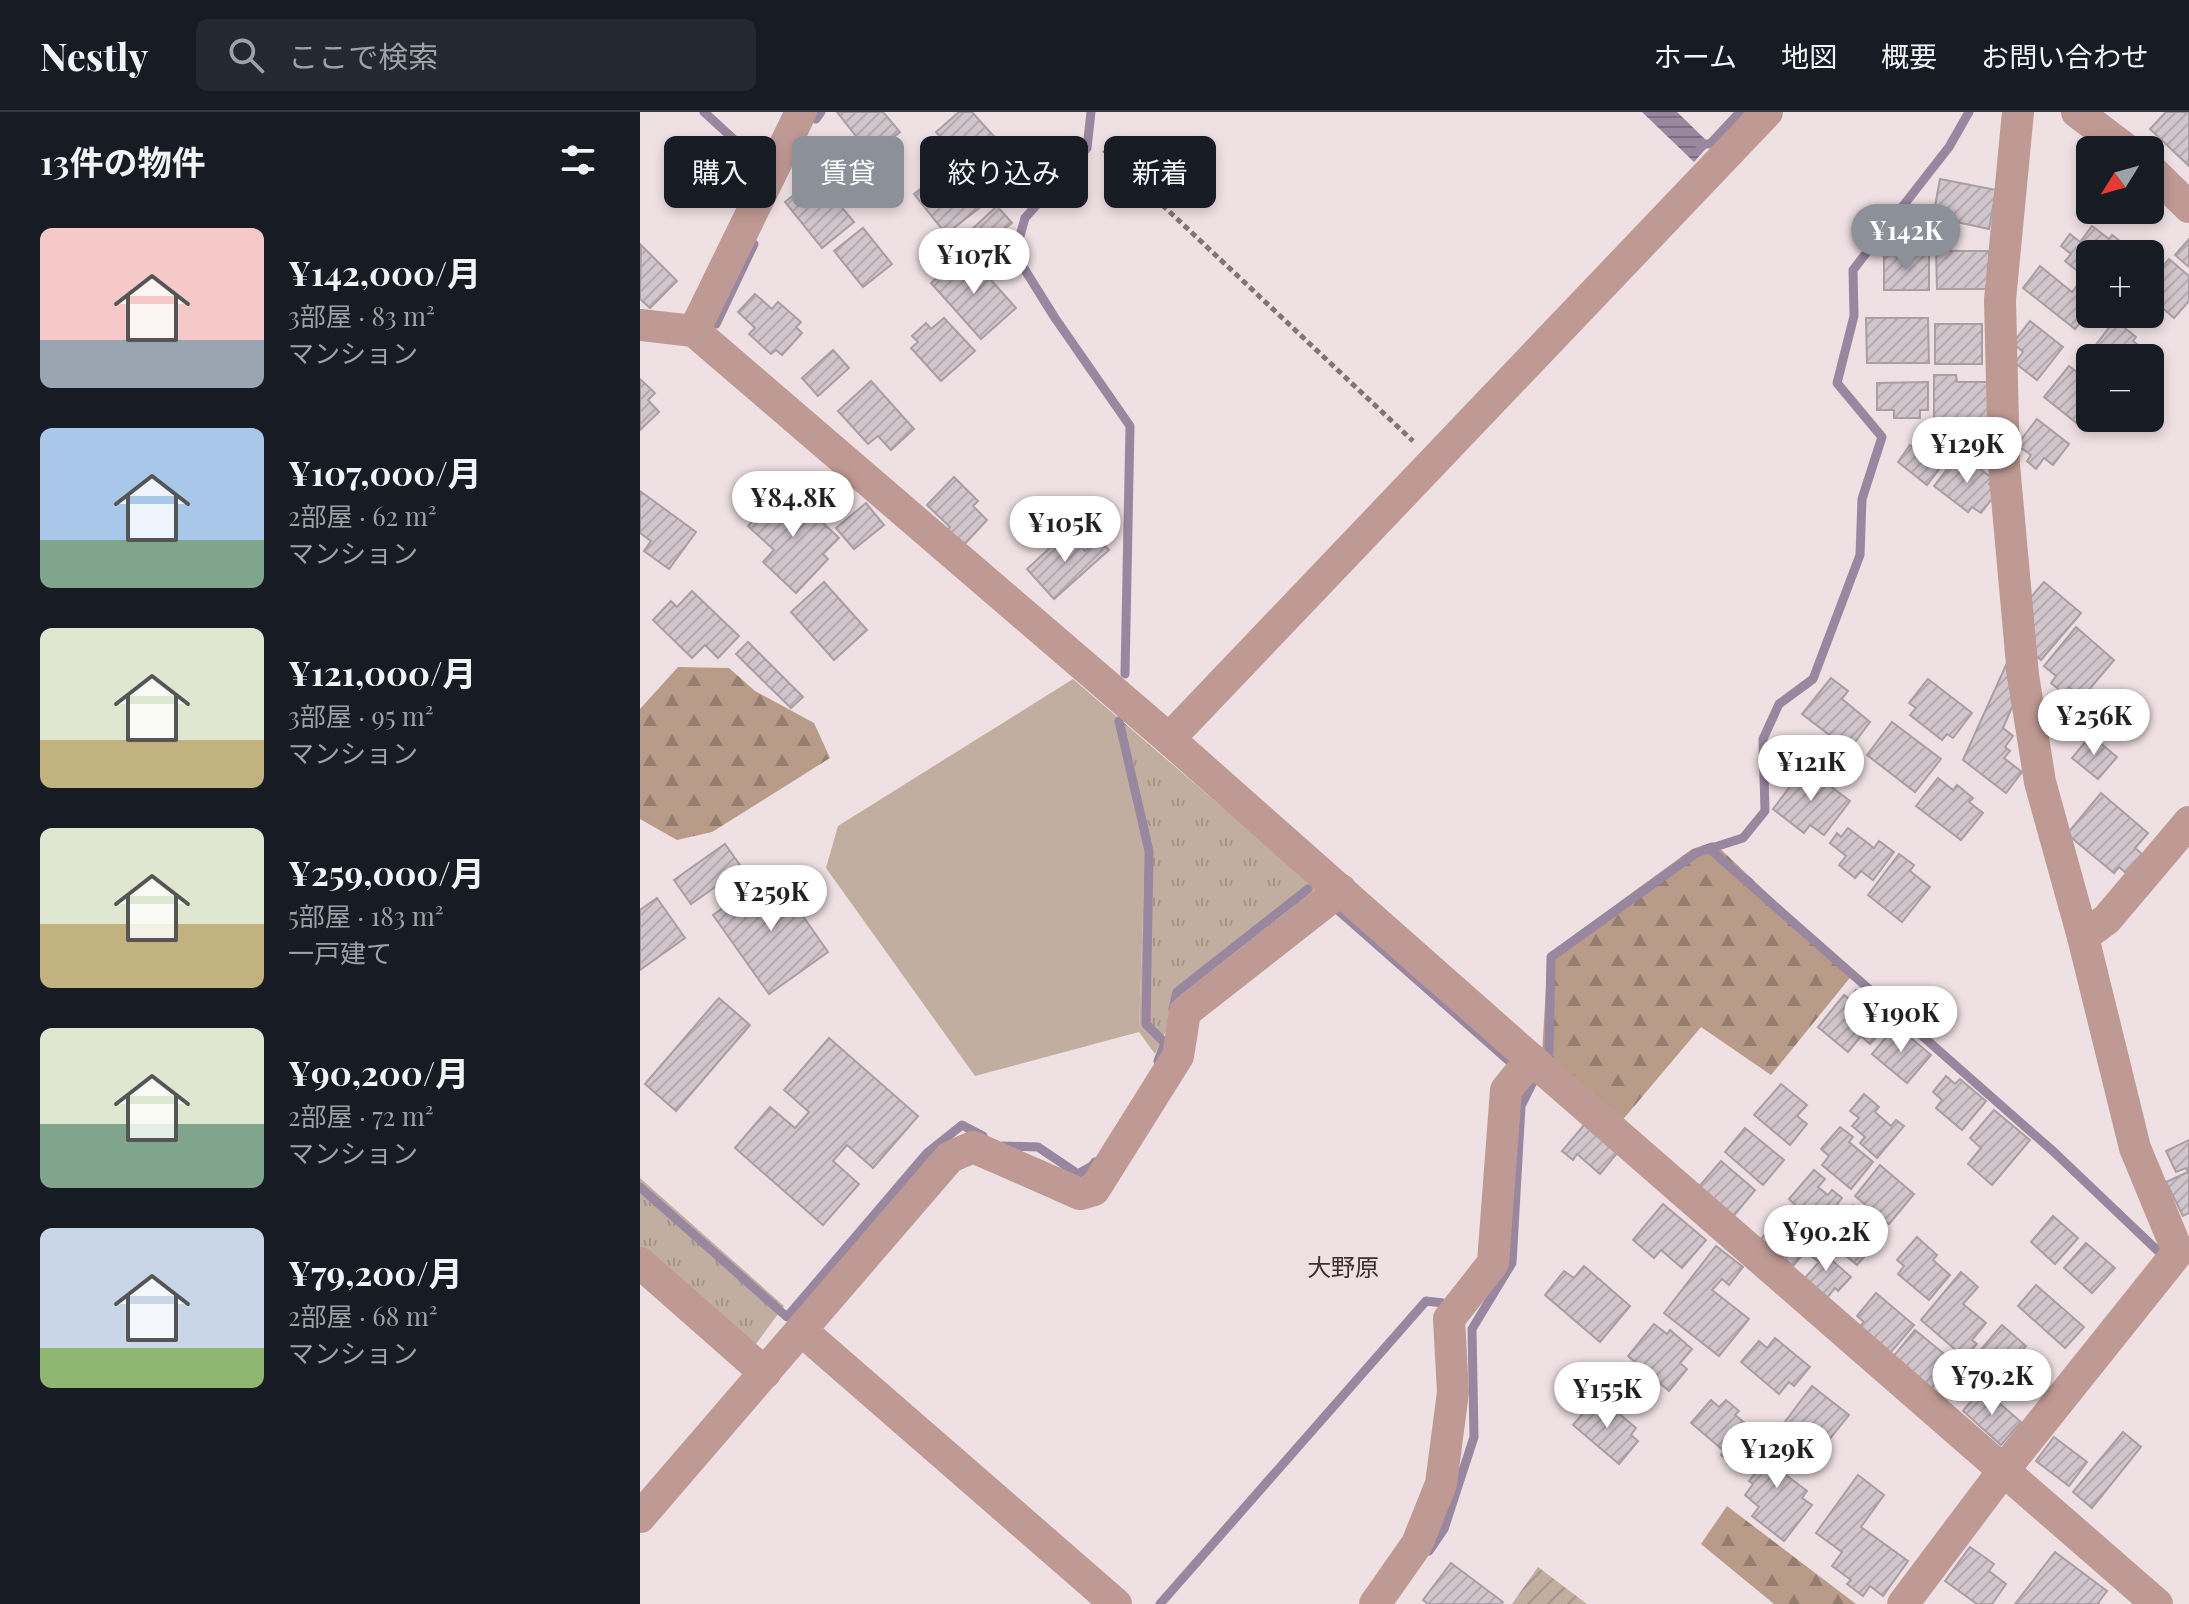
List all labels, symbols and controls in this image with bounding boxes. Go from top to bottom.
search box [196,19,756,91]
text: Nestly [40,30,148,81]
icon: search [224,33,268,77]
text: ここで検索 [288,36,438,76]
text: ホーム [1654,37,1737,74]
text: 地図 [1781,37,1837,74]
text: 概要 [1881,37,1937,74]
text: お問い合わせ [1981,37,2149,74]
chip: 購入 [664,136,776,208]
chip: 賃貸 [792,136,904,208]
chip: 絞り込み [920,136,1088,208]
chip: 新着 [1104,136,1216,208]
north arrow [2076,136,2164,224]
map controls [2076,136,2164,432]
text: 13件の物件 [40,138,205,184]
icon: filters [556,138,600,182]
pin: ¥142K [1850,204,1962,272]
text: ¥142K [1869,212,1943,247]
pin: ¥107K [918,228,1030,296]
text: ¥107K [937,236,1011,271]
button: + [2076,240,2164,328]
text: ¥142,000/月 [288,249,481,295]
icon: home [104,260,200,356]
text: 3部屋 · 83 m² [288,298,435,333]
text: マンション [288,335,418,370]
button: − [2076,344,2164,432]
pin: ¥129K [1911,417,2023,485]
text: ¥129K [1930,425,2004,460]
text: ¥107,000/月 [288,449,482,495]
icon: home [104,460,200,556]
pin: ¥84.8K [728,471,858,539]
text: ¥84.8K [750,479,836,514]
pin: ¥105K [1009,496,1121,564]
text: 2部屋 · 62 m² [288,498,437,533]
text: ¥105K [1028,504,1102,539]
text: マンション [288,535,418,570]
text: ¥121,000/月 [288,649,476,695]
icon: home [104,660,200,756]
pin: ¥256K [2038,689,2150,757]
text: ¥256K [2056,697,2132,732]
text: 3部屋 · 95 m² [288,698,434,733]
text: マンション [288,735,418,770]
pin: ¥121K [1755,735,1867,803]
text: ¥121K [1776,743,1846,778]
text: ¥259,000/月 [288,849,485,895]
icon: home [104,860,200,956]
pin: ¥259K [715,865,827,933]
text: ¥259K [733,873,809,908]
text: 5部屋 · 183 m² [288,898,444,933]
text: 一戸建て [288,935,392,970]
pin: ¥190K [1845,986,1957,1054]
text: ¥190K [1862,994,1940,1029]
text: ¥90,200/月 [288,1049,469,1095]
icon: home [104,1060,200,1156]
text: 2部屋 · 72 m² [288,1098,434,1133]
text: マンション [288,1135,418,1170]
pin: ¥90.2K [1761,1205,1891,1273]
text: ¥90.2K [1782,1213,1870,1248]
text: ¥79,200/月 [288,1249,463,1295]
district label: 大野原 [1307,1250,1379,1282]
icon: home [104,1260,200,1356]
text: 2部屋 · 68 m² [288,1298,438,1333]
text: マンション [288,1335,418,1370]
pin: ¥79.2K [1927,1349,2057,1417]
text: ¥79.2K [1950,1357,2034,1392]
pin: ¥155K [1551,1362,1663,1430]
text: ¥155K [1572,1370,1642,1405]
pin: ¥129K [1721,1422,1833,1490]
text: ¥129K [1740,1430,1814,1465]

